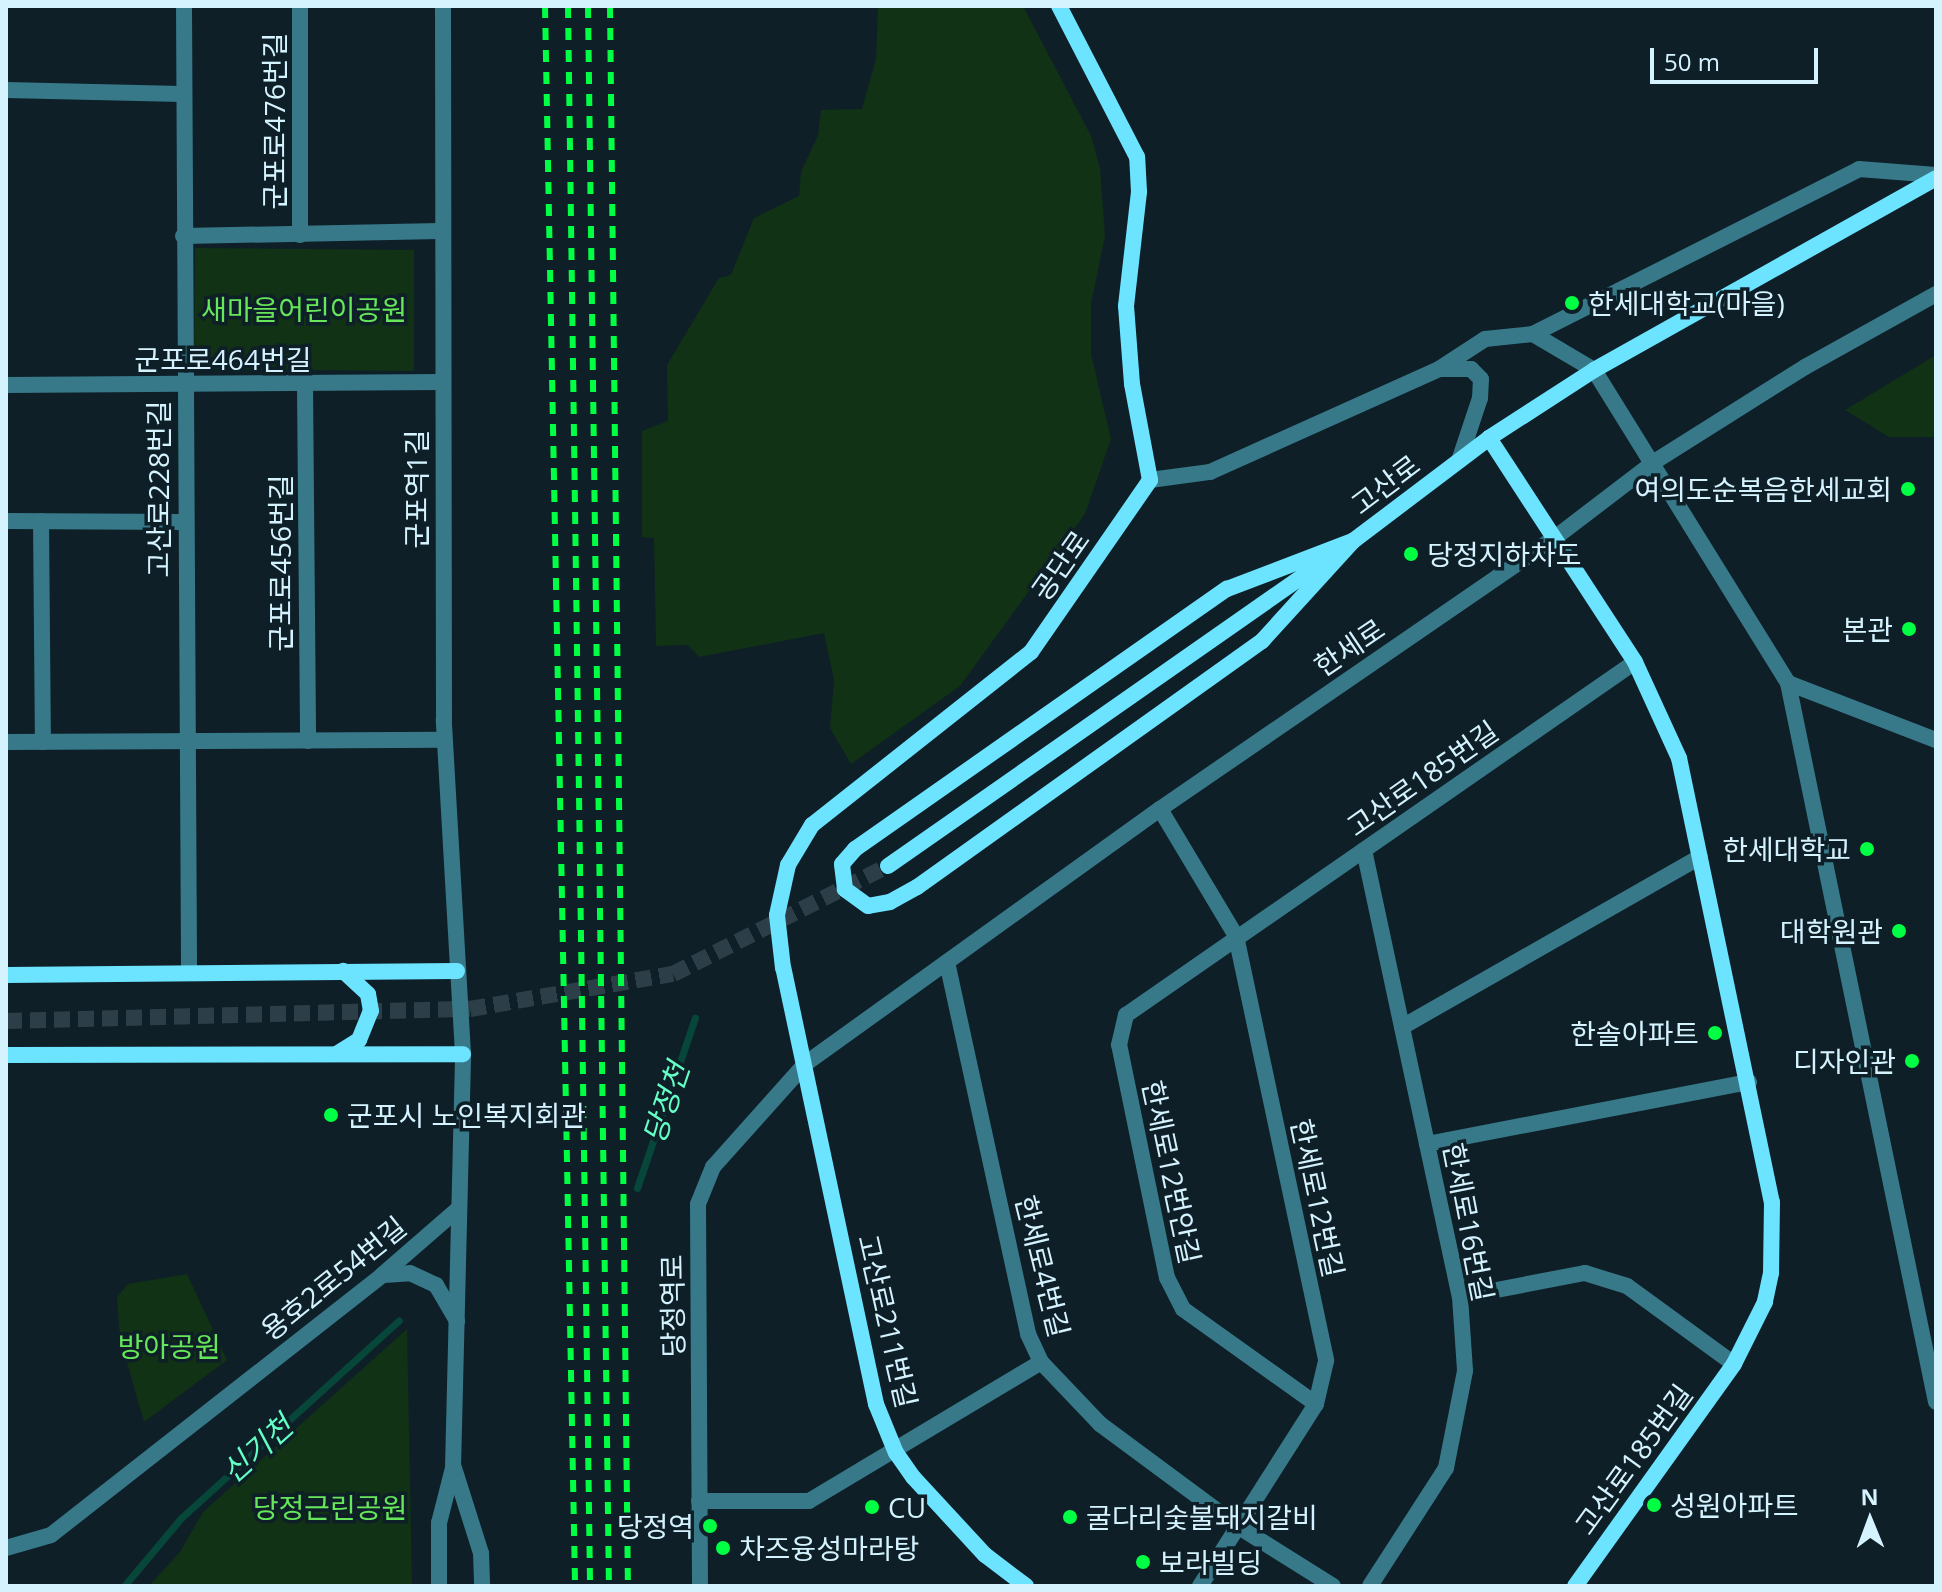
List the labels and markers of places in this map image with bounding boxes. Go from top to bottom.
place label: 한세대학교(마을) [1588,286,1785,320]
marker: 한세대학교(마을) [1563,294,1581,312]
place label: 여의도순복음한세교회 [1634,472,1892,506]
marker: 여의도순복음한세교회 [1899,480,1917,498]
place label: 당정지하차도 [1427,537,1582,571]
marker: 당정지하차도 [1402,545,1420,563]
place label: 본관 [1841,612,1893,646]
marker: 본관 [1900,620,1918,638]
place label: 한세대학교 [1722,832,1851,866]
marker: 한세대학교 [1858,840,1876,858]
place label: 대학원관 [1780,914,1883,948]
marker: 대학원관 [1890,922,1908,940]
place label: 한솔아파트 [1570,1016,1699,1050]
marker: 한솔아파트 [1706,1024,1724,1042]
place label: 디자인관 [1793,1044,1896,1078]
marker: 디자인관 [1903,1052,1921,1070]
place label: 군포시 노인복지회관 [347,1098,586,1132]
marker: 군포시 노인복지회관 [322,1106,340,1124]
place label: 성원아파트 [1670,1488,1799,1522]
place label: CU [888,1490,926,1524]
marker: 성원아파트 [1645,1496,1663,1514]
marker: CU [863,1498,881,1516]
place label: 굴다리숯불돼지갈비 [1086,1500,1318,1534]
marker: 굴다리숯불돼지갈비 [1061,1508,1079,1526]
place label: 당정역 [617,1509,694,1543]
marker: 당정역 [701,1517,719,1535]
place label: 차즈융성마라탕 [739,1531,919,1565]
marker: 차즈융성마라탕 [714,1539,732,1557]
place label: 보라빌딩 [1159,1545,1262,1579]
marker: 보라빌딩 [1134,1553,1152,1571]

